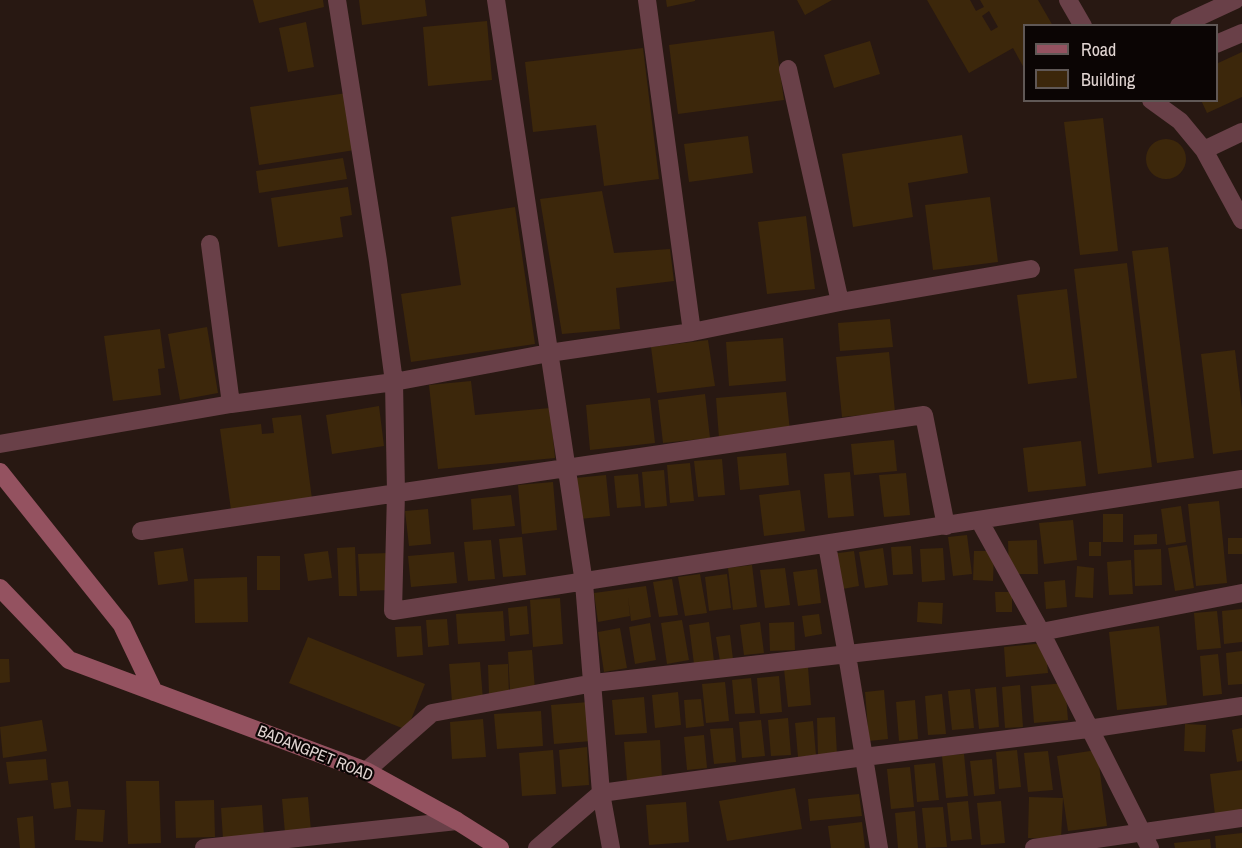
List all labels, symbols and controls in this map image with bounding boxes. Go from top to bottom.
legend [1023,24,1218,102]
text: Road [1081,37,1116,62]
text: Building [1081,67,1135,92]
street label: BADANGPET ROAD [255,722,375,786]

